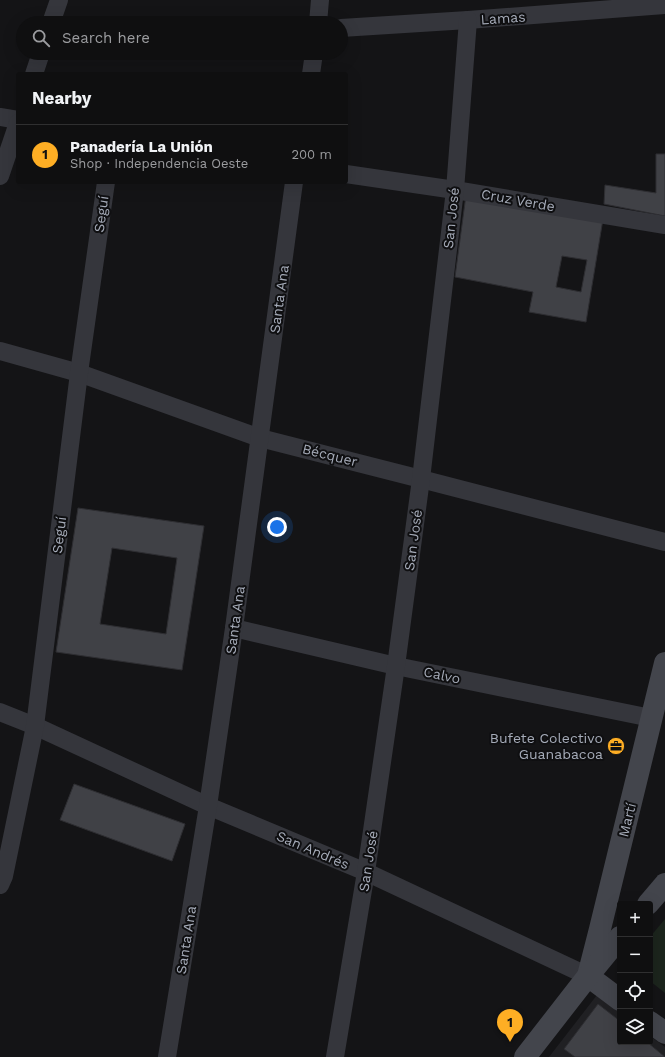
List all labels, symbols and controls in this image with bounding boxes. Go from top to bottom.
street label: Lamas [480,8,526,28]
search box [16,16,348,60]
icon: search [30,27,52,49]
text: Search here [62,29,150,47]
text: Nearby [32,88,91,108]
text: Panadería La Unión [70,138,213,156]
text: 1 [42,147,48,162]
text: 200 m [291,147,332,162]
text: Shop · Independencia Oeste [70,156,248,171]
street label: Cruz Verde [480,186,556,214]
street label: San José [440,187,462,249]
street label: Seguí [91,194,112,233]
street label: Santa Ana [266,264,292,334]
street label: Bécquer [301,440,360,470]
street label: San José [401,508,425,572]
street label: Seguí [49,515,69,554]
your location [267,517,287,537]
street label: Santa Ana [222,585,248,655]
street label: Calvo [422,663,462,687]
place label: Bufete Colectivo Guanabacoa [490,730,603,762]
office icon: Bufete Colectivo Guanabacoa [606,736,626,756]
street label: Martí [615,801,639,839]
street label: San Andrés [274,828,352,872]
street label: San José [355,829,381,893]
map controls [617,901,653,1045]
button: + [617,901,653,937]
street label: Santa Ana [173,905,199,975]
button: − [617,937,653,973]
button: locate [617,973,653,1009]
pin: 1 [497,1009,523,1042]
button: layers [617,1009,653,1045]

